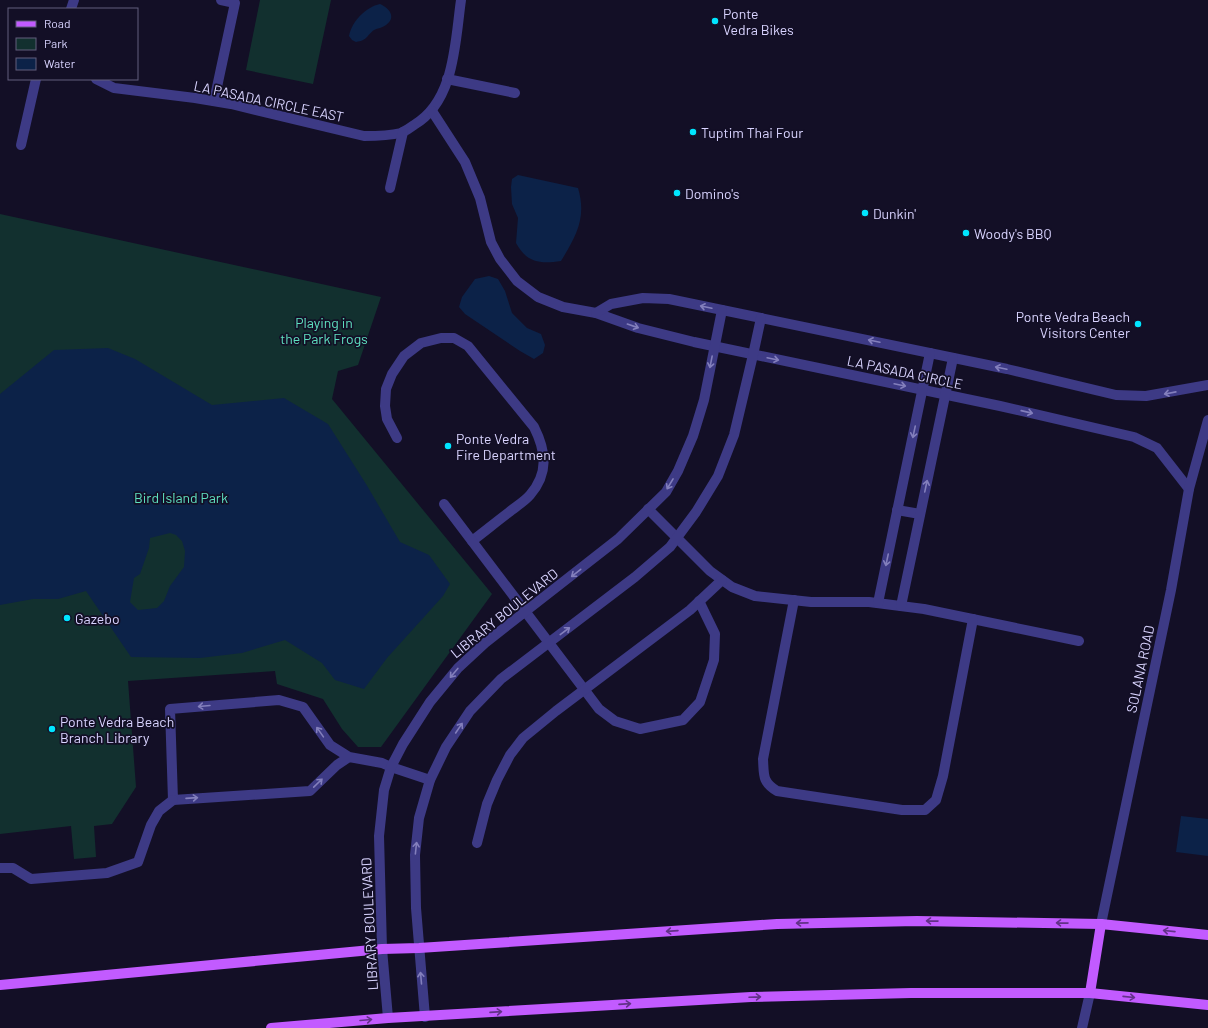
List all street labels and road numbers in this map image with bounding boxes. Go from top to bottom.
street label: LA PASADA CIRCLE EAST [192,77,346,125]
street label: LA PASADA CIRCLE [846,351,964,393]
street label: LIBRARY BOULEVARD [447,565,561,661]
street label: SOLANA ROAD [1122,624,1158,714]
street label: LIBRARY BOULEVARD [357,857,381,991]

